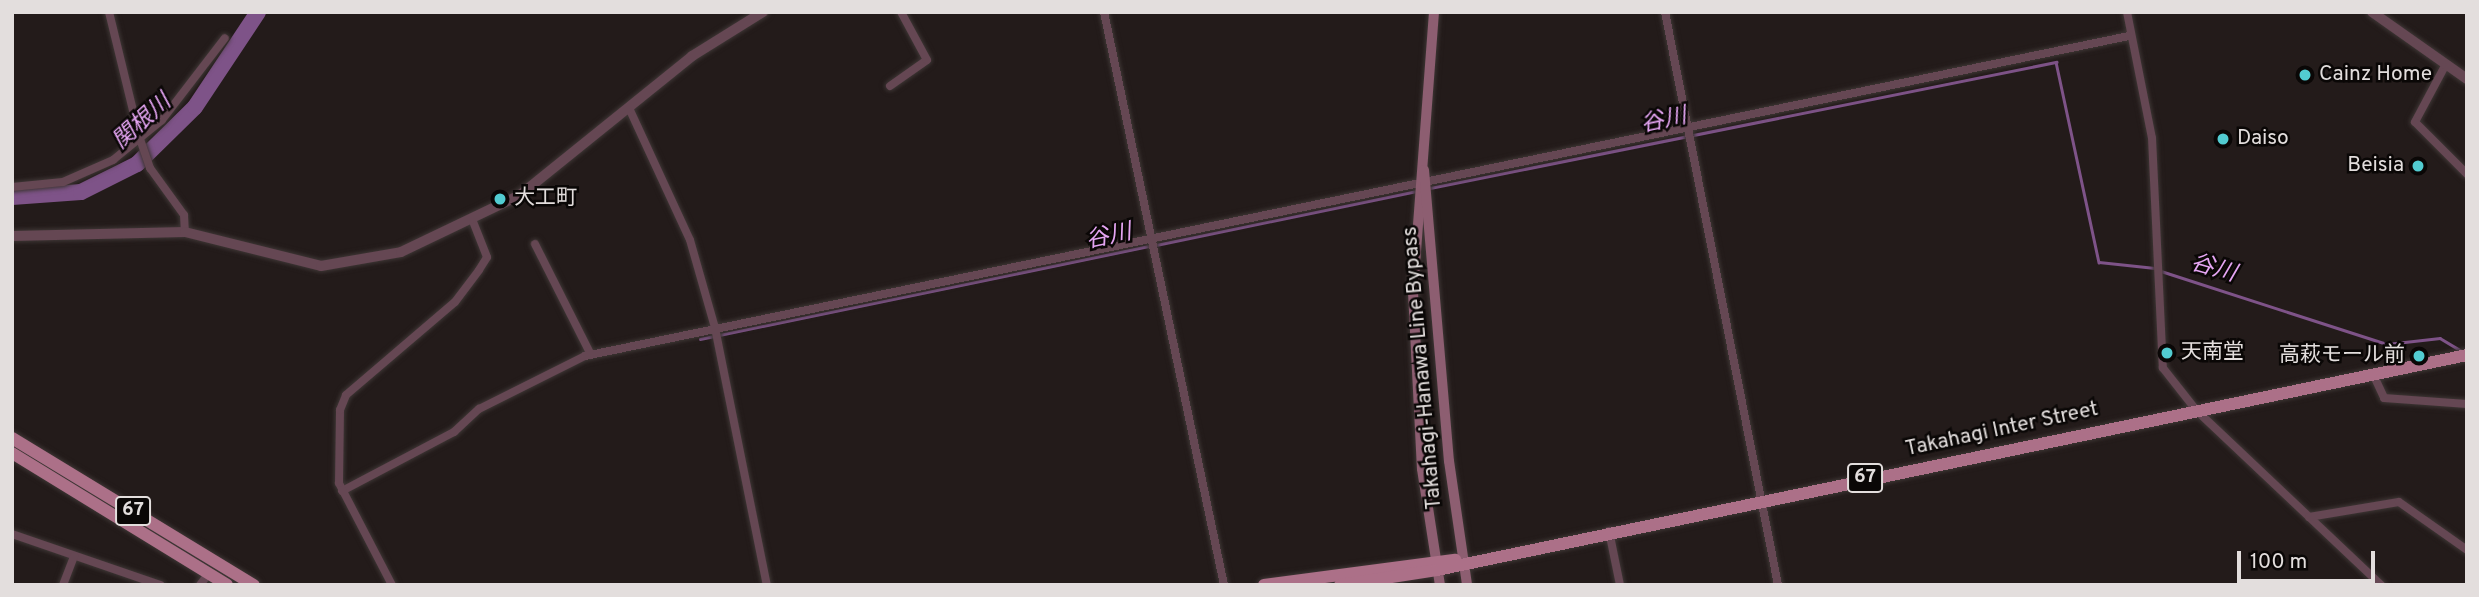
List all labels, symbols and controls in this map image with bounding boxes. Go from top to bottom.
place label: Cainz Home [2319,62,2432,88]
marker: Cainz Home [2297,67,2313,83]
water label: 関根川 [108,90,178,156]
water label: 谷川 [1639,104,1689,140]
place label: Daiso [2237,126,2289,152]
marker: Daiso [2215,131,2231,147]
place label: Beisia [2347,153,2404,179]
marker: Beisia [2410,158,2426,174]
place label: 大工町 [514,186,577,212]
marker: 大工町 [492,191,508,207]
water label: 谷川 [1084,220,1134,256]
street label: Takahagi-Hanawa Line Bypass [1398,225,1448,511]
water label: 谷川 [2187,250,2239,290]
place label: 天南堂 [2181,340,2244,366]
place label: 高萩モール前 [2279,343,2405,369]
marker: 天南堂 [2159,345,2175,361]
marker: 高萩モール前 [2411,348,2427,364]
street label: Takahagi Inter Street [1903,397,2101,463]
road number: 67 [1846,463,1884,494]
road number: 67 [114,496,152,526]
scale bar [2241,538,2379,582]
text: 100 m [2250,549,2307,576]

